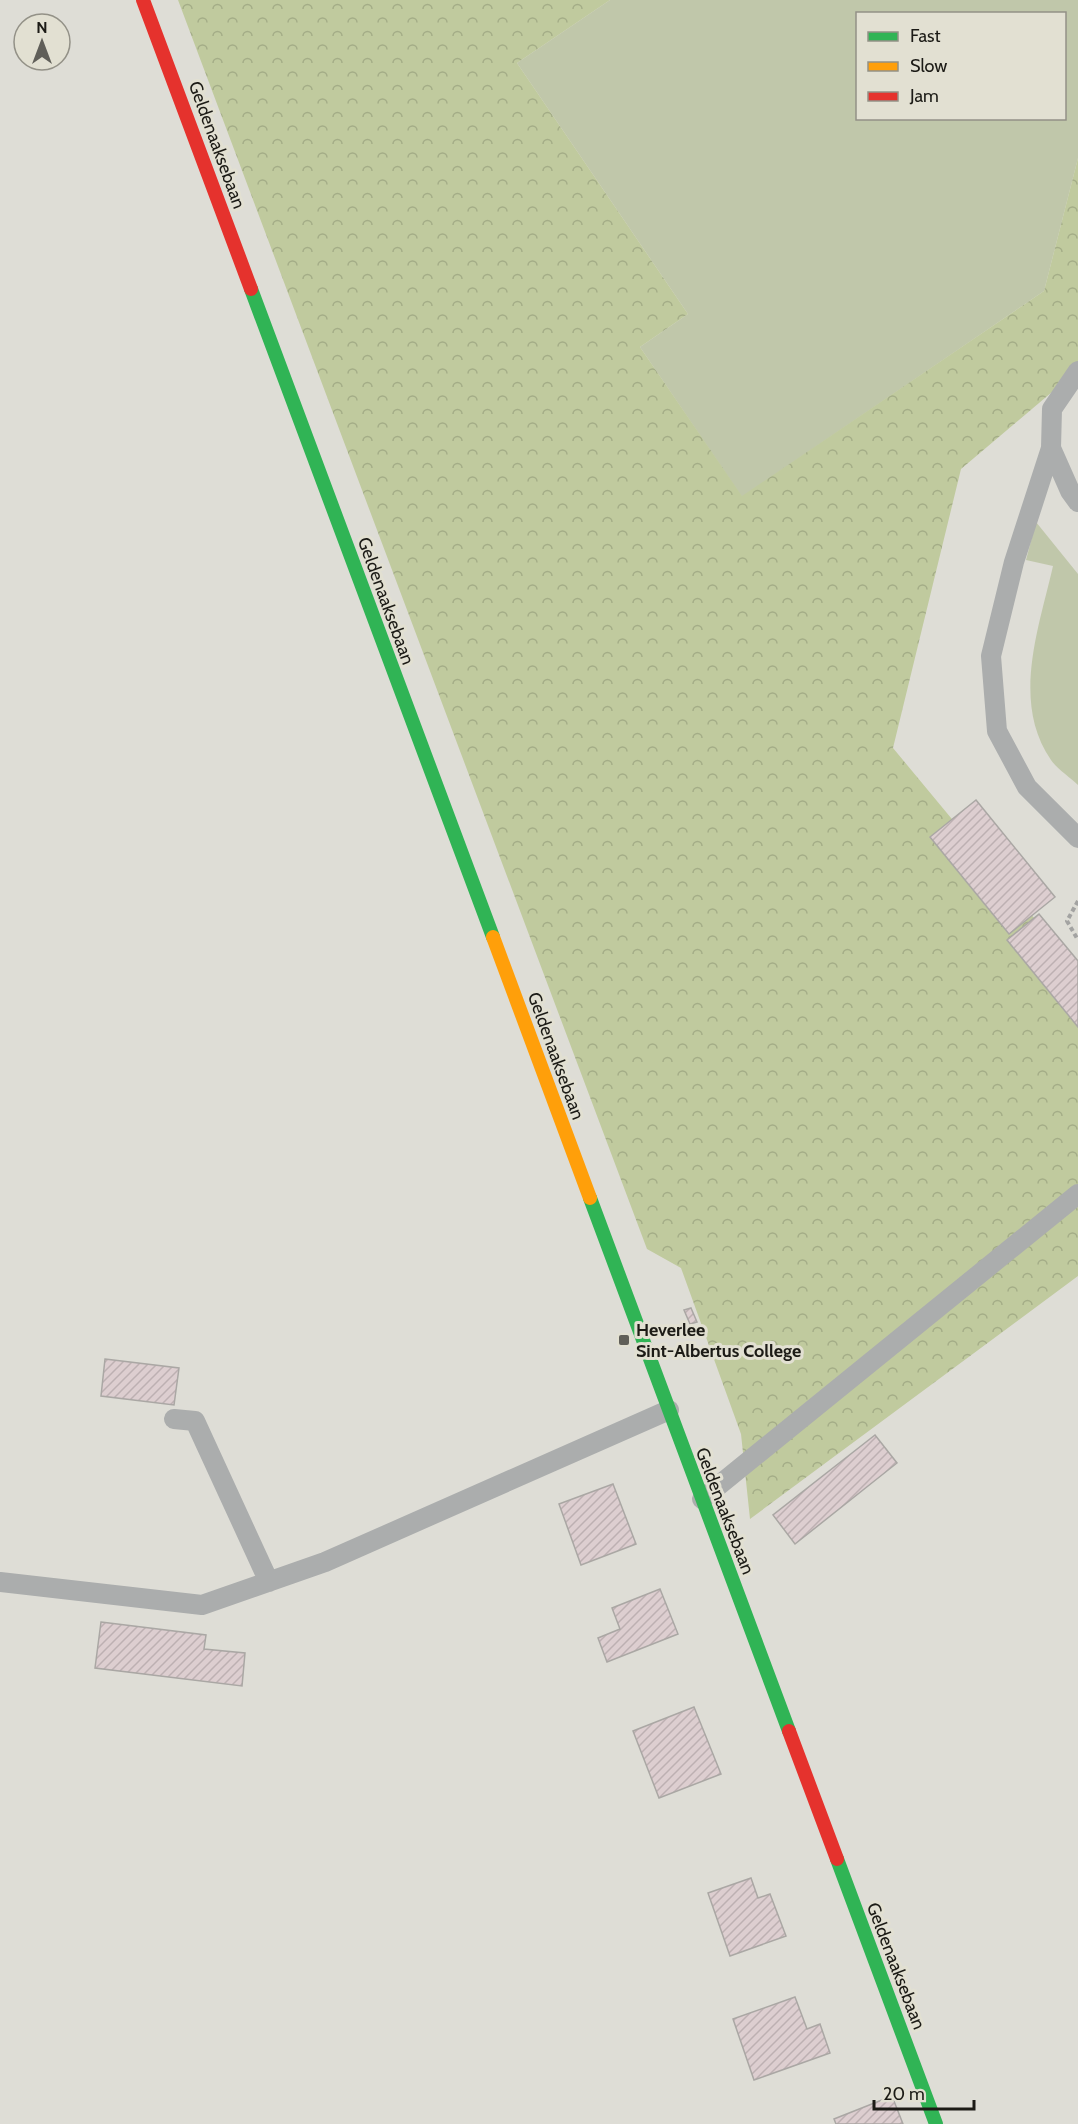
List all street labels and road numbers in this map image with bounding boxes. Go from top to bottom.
street label: Geldenaaksebaan [184,78,250,212]
street label: Geldenaaksebaan [353,534,419,668]
street label: Geldenaaksebaan [523,989,589,1123]
street label: Geldenaaksebaan [691,1445,759,1577]
street label: Geldenaaksebaan [862,1900,930,2032]

